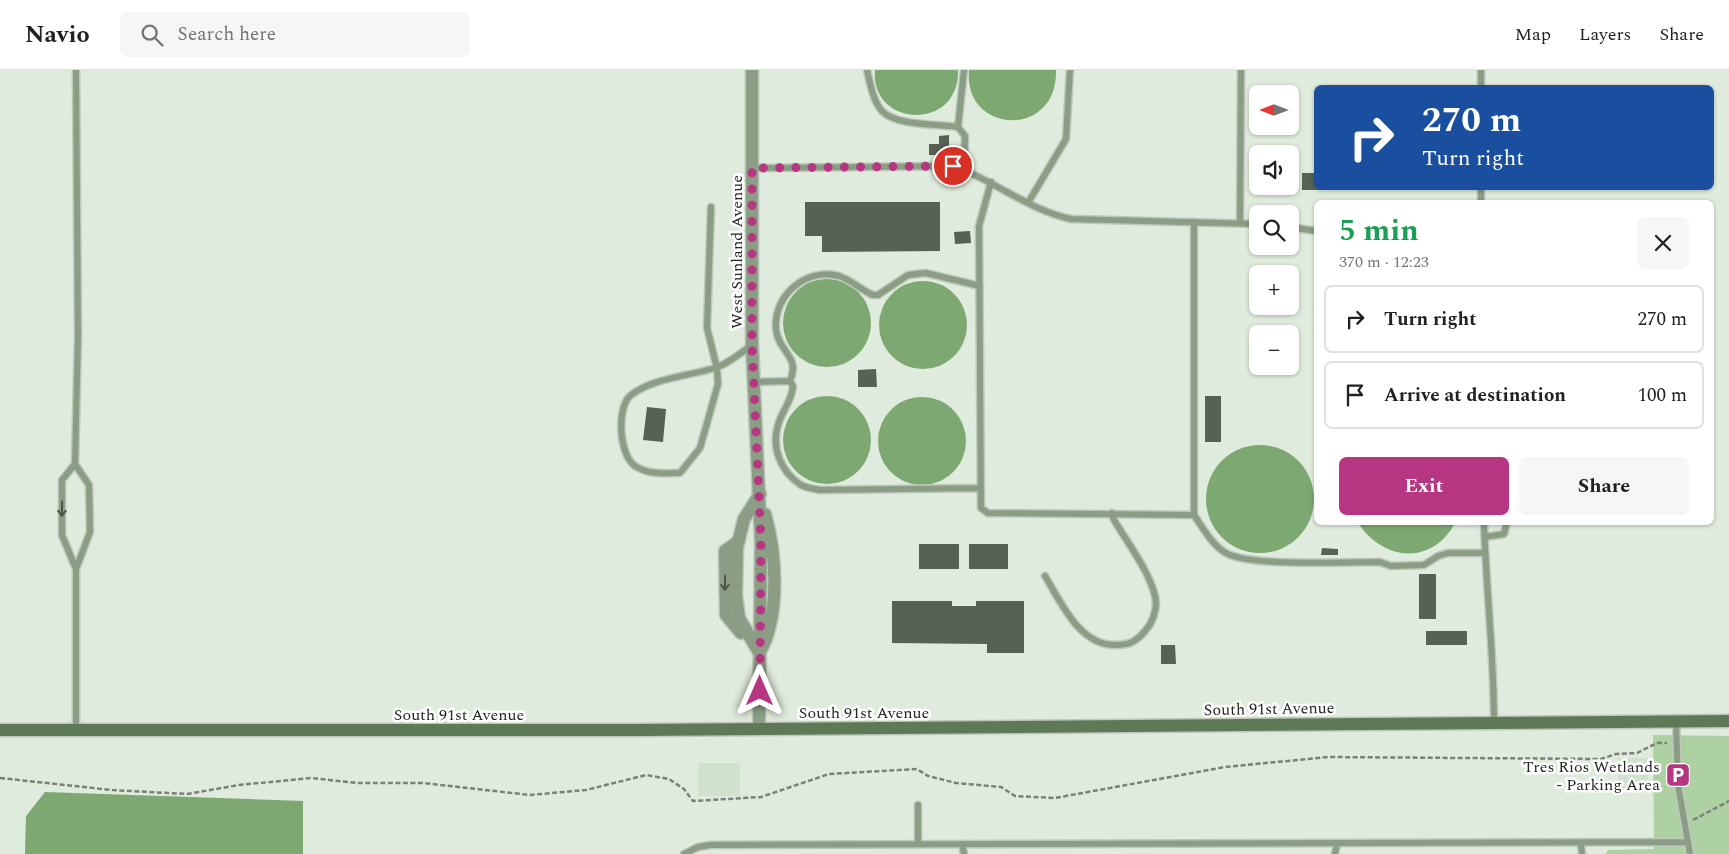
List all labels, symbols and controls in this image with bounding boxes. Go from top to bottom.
search box [120,12,470,57]
text: Navio [25,17,90,53]
text: Search here [178,20,276,49]
icon: search [138,21,166,49]
text: Map [1515,21,1551,48]
text: Layers [1579,21,1631,48]
text: Share [1659,21,1704,48]
north arrow [1249,85,1299,135]
map controls [1249,85,1299,375]
text: 270 m [1422,94,1521,147]
icon: right [1339,105,1404,170]
text: Turn right [1422,142,1524,175]
pin [932,145,974,187]
button: sound [1249,145,1299,195]
icon: arrive [939,152,967,180]
street label: West Sunland Avenue [725,175,749,329]
button: search [1249,205,1299,255]
text: 5 min [1339,208,1419,254]
button: close [1637,217,1689,269]
text: 370 m · 12:23 [1339,250,1429,274]
button: + [1249,265,1299,315]
icon: right [1341,305,1369,333]
text: Turn right [1384,305,1477,334]
text: 270 m [1637,305,1687,334]
button: − [1249,325,1299,375]
icon: arrive [1341,381,1369,409]
text: Arrive at destination [1384,381,1566,410]
text: 100 m [1637,381,1687,410]
button: Exit [1339,457,1509,515]
button: Share [1519,457,1689,515]
one-way arrow [57,500,67,517]
one-way arrow [720,575,730,591]
position arrow [733,664,785,716]
street label: South 91st Avenue [1203,696,1335,722]
street label: South 91st Avenue [799,701,929,725]
street label: South 91st Avenue [394,703,524,727]
place label: Tres Rios Wetlands - Parking Area [1523,755,1660,797]
parking icon: Tres Rios Wetlands - Parking Area [1665,762,1691,788]

